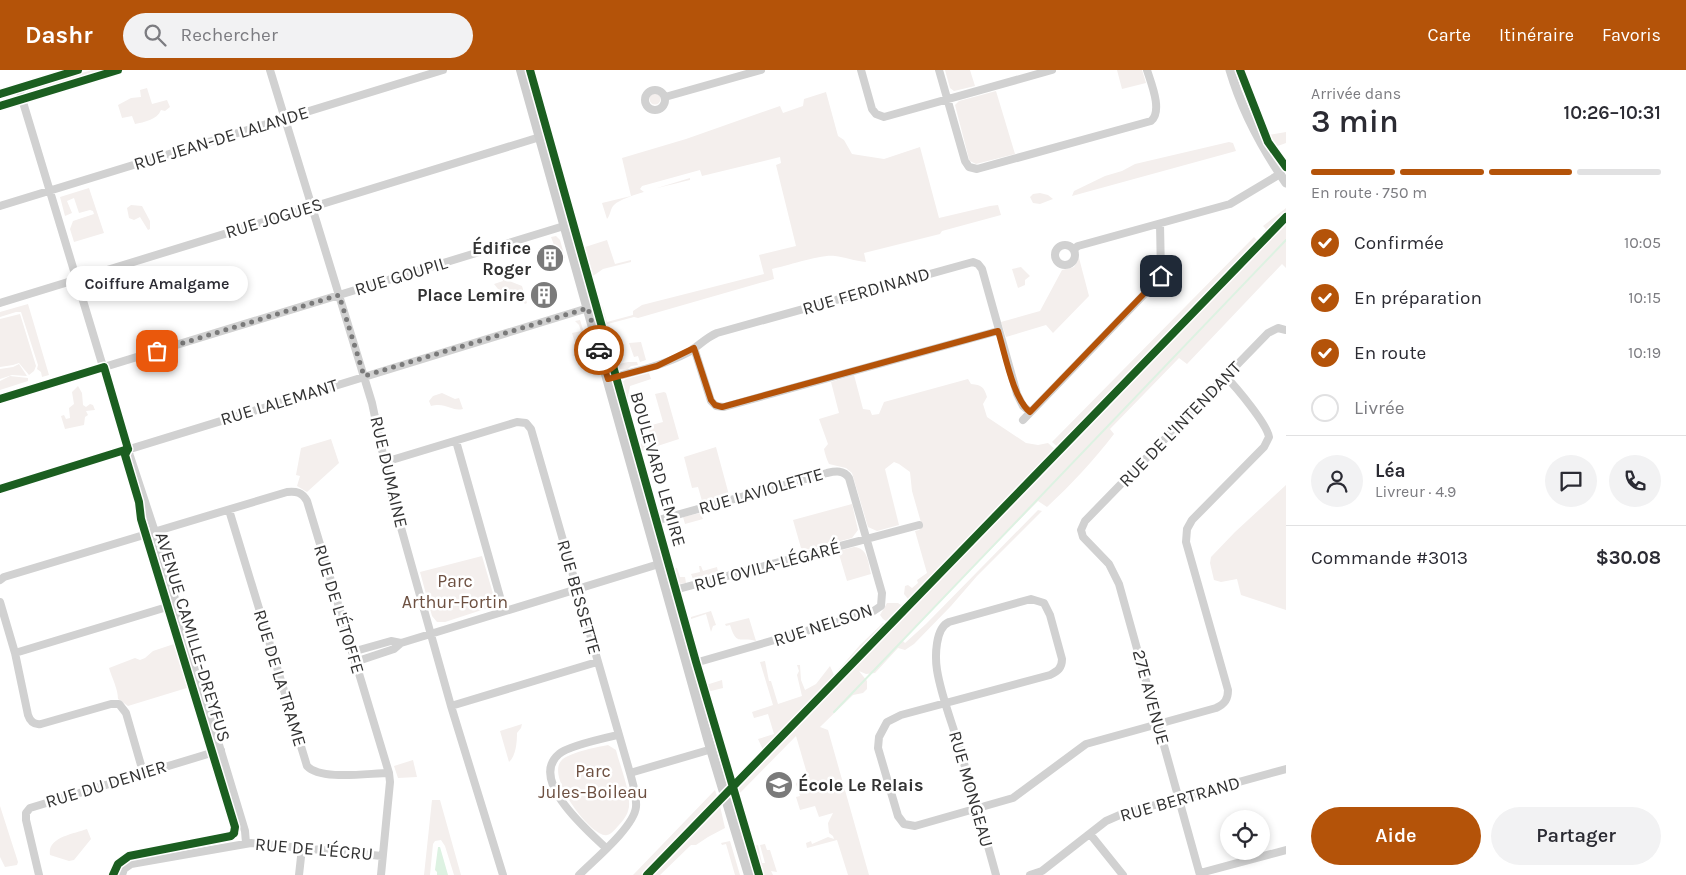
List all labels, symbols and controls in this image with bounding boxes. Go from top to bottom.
search box [123,13,473,58]
text: Dashr [25,21,93,49]
icon: search [141,21,169,49]
text: Rechercher [181,24,278,46]
text: Carte [1428,24,1471,46]
text: Itinéraire [1499,24,1574,46]
text: Favoris [1602,24,1661,46]
text: Arrivée dans [1311,84,1401,103]
street label: RUE JEAN-DE LALANDE [131,101,311,175]
text: 10:26–10:31 [1564,102,1661,124]
text: 3 min [1311,103,1399,140]
text: En route · 750 m [1311,183,1427,202]
street label: RUE JOGUES [223,193,325,243]
icon: check [1311,229,1339,257]
text: Confirmée [1354,232,1444,254]
text: 10:05 [1624,233,1661,252]
place label: Édifice Roger [472,236,531,280]
building icon: Édifice Roger [535,243,565,273]
street label: RUE GOUPIL [352,251,450,300]
pin [1140,255,1182,297]
street label: RUE FERDINAND [800,262,932,320]
icon: home [1147,262,1175,290]
callout: Coiffure Amalgame [66,266,248,301]
text: Coiffure Amalgame [85,274,229,293]
building icon: Place Lemire [529,280,559,310]
place label: Place Lemire [417,284,525,306]
icon: check [1311,284,1339,312]
text: En préparation [1354,287,1482,309]
text: 10:15 [1628,288,1661,307]
courier [574,325,624,375]
pin [136,330,178,372]
icon: car [585,336,613,364]
icon: bag [143,337,171,365]
icon: check [1311,339,1339,367]
text: En route [1354,342,1426,364]
text: 10:19 [1628,343,1661,362]
street label: RUE DE L'INTENDANT [1114,356,1246,492]
street label: RUE LALEMANT [218,374,340,430]
street label: BOULEVARD LEMIRE [625,389,691,549]
text: Livrée [1354,397,1404,419]
street label: RUE DUMAINE [365,414,413,530]
button: person [1311,455,1363,507]
button: chat [1545,455,1597,507]
button: phone [1609,455,1661,507]
text: Léa [1375,460,1406,482]
street label: RUE LAVIOLETTE [696,463,826,519]
text: Livreur · 4.9 [1375,482,1456,501]
street label: AVENUE CAMILLE-DREYFUS [151,529,235,745]
street label: RUE OVILA-LÉGARÉ [691,535,843,596]
street label: RUE BESSETTE [552,537,606,657]
street label: RUE DE L'ÉTOFFE [309,541,370,676]
text: Commande #3013 [1311,547,1468,569]
text: $30.08 [1596,547,1661,569]
park label: Parc Arthur-Fortin [402,570,508,613]
street label: RUE NELSON [771,599,875,651]
street label: RUE DE LA TRAME [249,607,311,749]
street label: 27E AVENUE [1128,647,1174,747]
street label: RUE MONGEAU [944,728,998,850]
street label: RUE DU DENIER [43,755,169,813]
park label: Parc Jules-Boileau [538,760,648,803]
school or university icon: École Le Relais [764,770,794,800]
street label: RUE BERTRAND [1117,771,1243,827]
place label: École Le Relais [798,773,923,796]
button: Aide [1311,807,1481,865]
button: Partager [1491,807,1661,865]
map controls [1220,810,1270,860]
button: locate [1220,810,1270,860]
street label: RUE DE L'ÉCRU [254,832,374,865]

